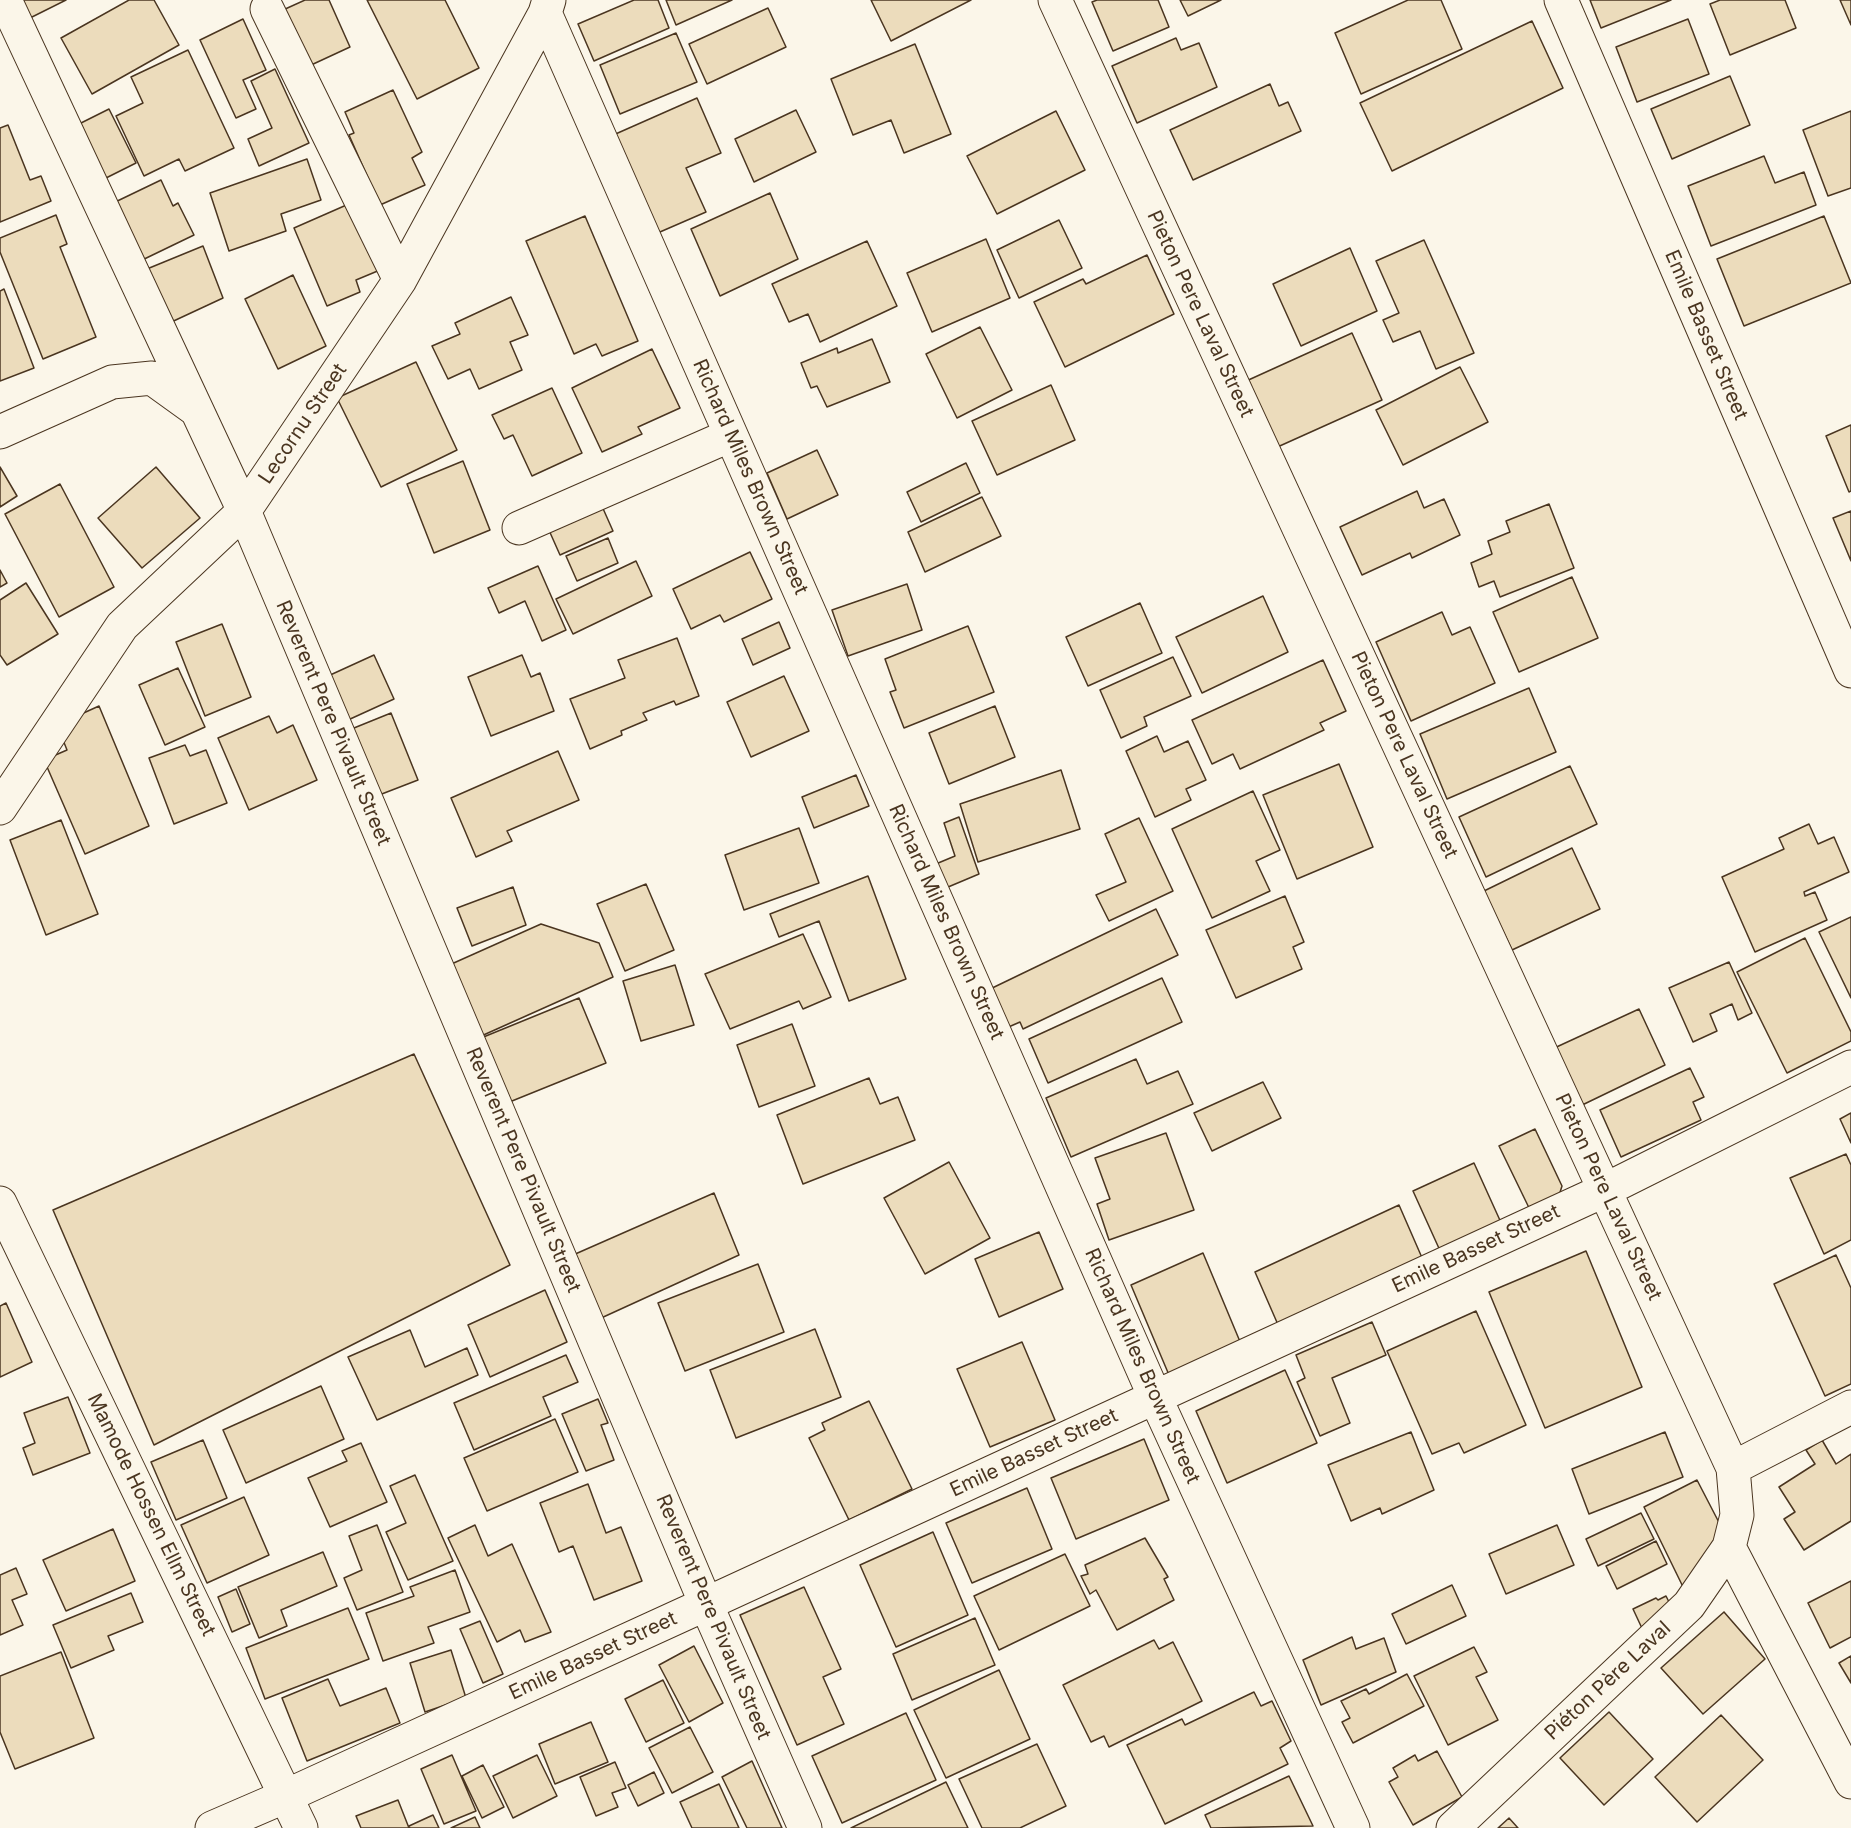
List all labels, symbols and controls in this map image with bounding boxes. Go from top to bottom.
street label: Pieton Pere Laval Street [1141,207,1259,421]
street label: Emile Basset Street [1659,246,1753,424]
street label: Richard Miles Brown Street [687,356,813,598]
street label: Lecornu Street [254,359,352,489]
street label: Reverent Pere Pivault Street [270,597,396,849]
street label: Pieton Pere Laval Street [1345,648,1463,862]
street label: Richard Miles Brown Street [883,801,1009,1043]
street label: Reverent Pere Pivault Street [460,1044,586,1296]
street label: Pieton Pere Laval Street [1549,1090,1667,1304]
street label: Emile Basset Street [1388,1200,1564,1298]
street label: Richard Miles Brown Street [1079,1245,1205,1487]
street label: Mamode Hossen Ellm Street [82,1390,220,1640]
street label: Emile Basset Street [946,1404,1122,1502]
street label: Reverent Pere Pivault Street [650,1491,776,1743]
street label: Emile Basset Street [505,1607,681,1705]
street label: Piéton Père Laval [1540,1617,1676,1745]

